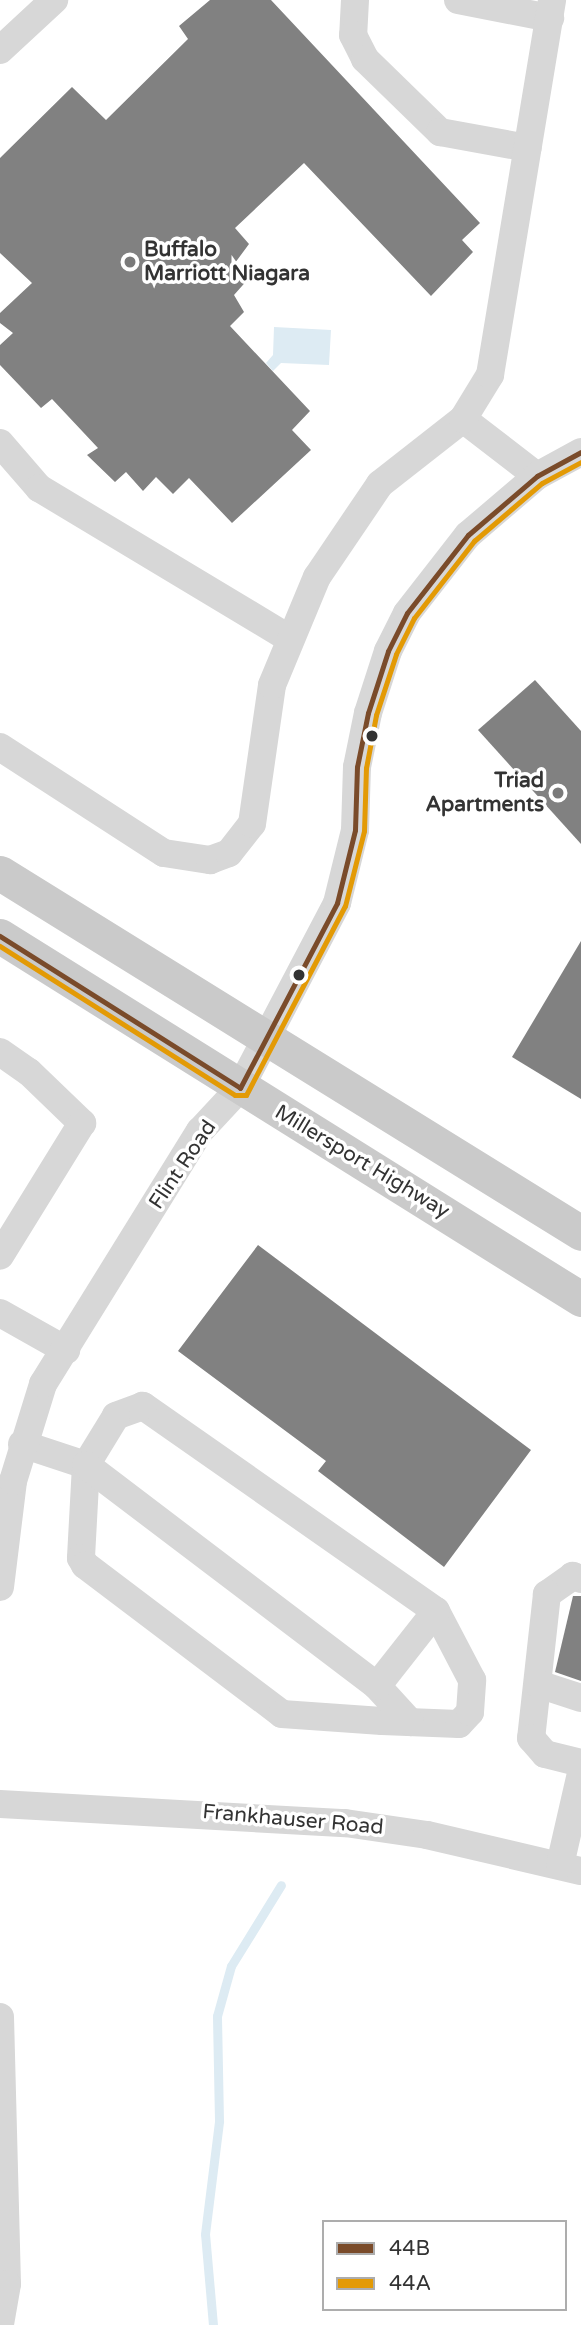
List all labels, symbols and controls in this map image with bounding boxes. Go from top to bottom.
place label: Buffalo Marriott Niagara [144,237,310,287]
marker: Buffalo Marriott Niagara [122,254,138,270]
unlabelled marker [365,729,379,743]
place label: Triad Apartments [426,768,544,818]
marker: Triad Apartments [550,785,566,801]
unlabelled marker [292,968,306,982]
street label: Millersport Highway [270,1100,454,1224]
street label: Flint Road [144,1116,222,1214]
street label: Frankhauser Road [201,1800,385,1840]
legend [322,2220,567,2311]
text: 44B [389,2236,430,2261]
text: 44A [389,2271,431,2296]

